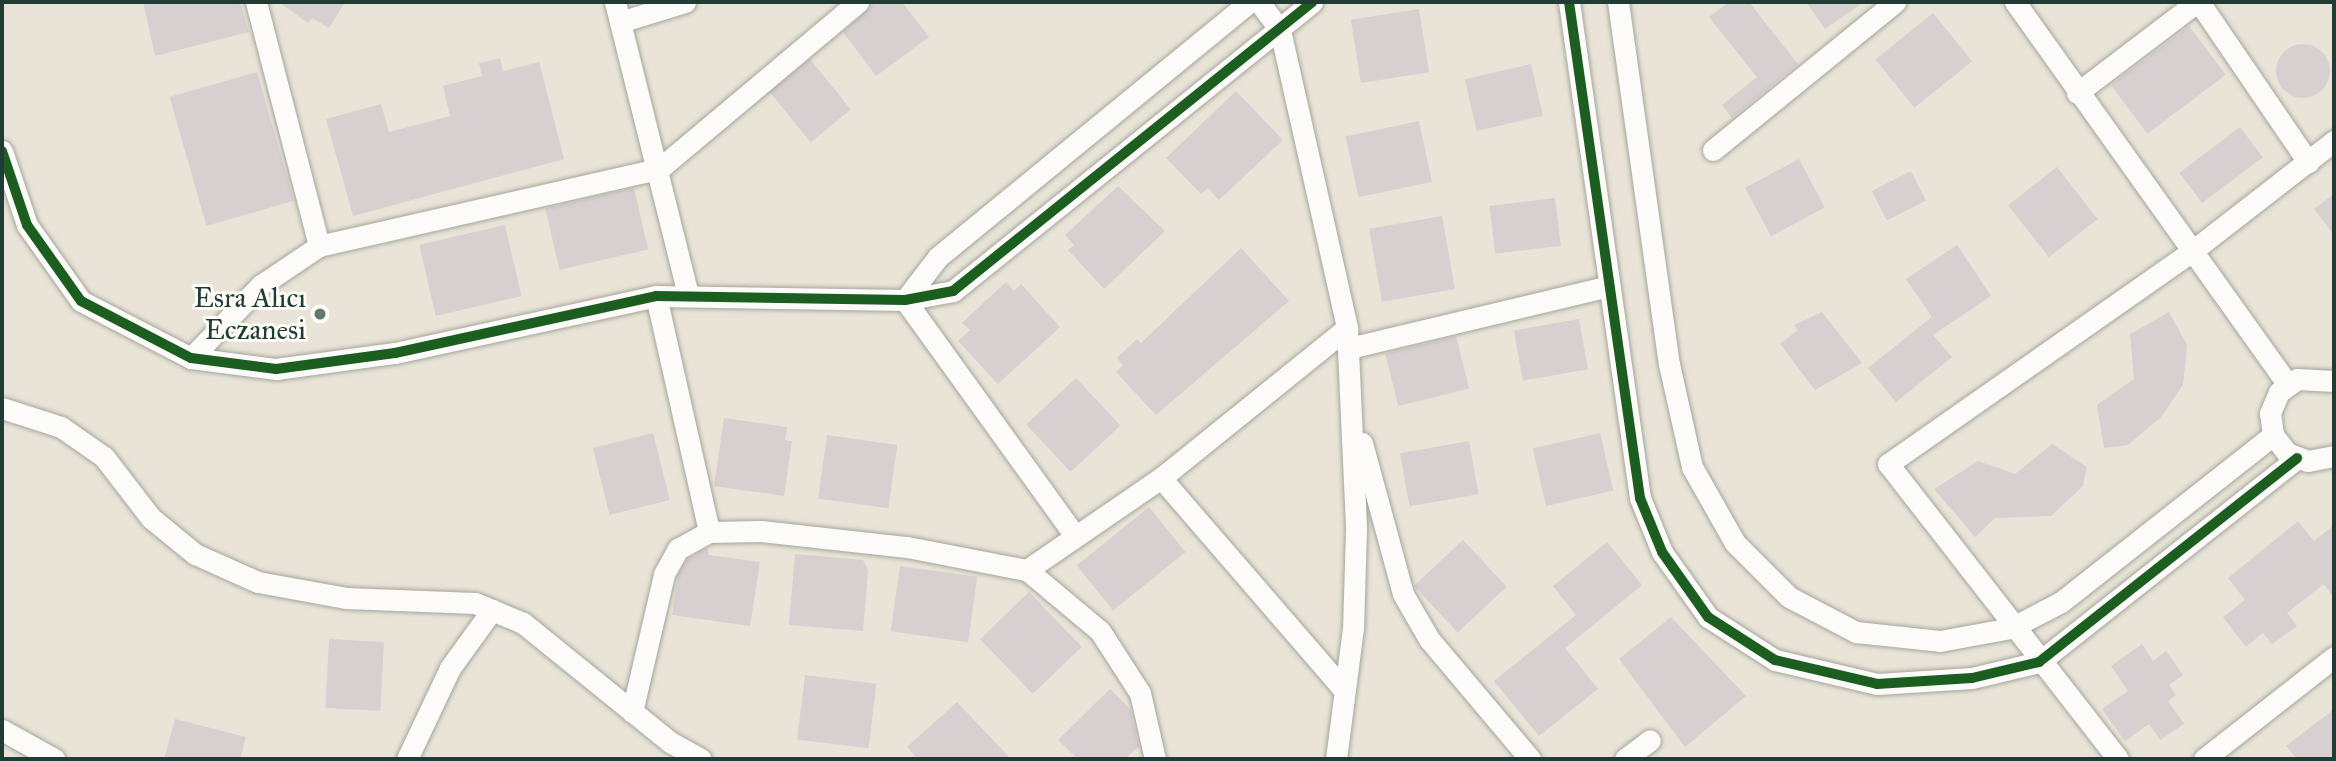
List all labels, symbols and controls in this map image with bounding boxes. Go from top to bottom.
place label: Esra Alıcı Eczanesi [194,281,306,347]
marker: Esra Alıcı Eczanesi [312,306,328,322]

